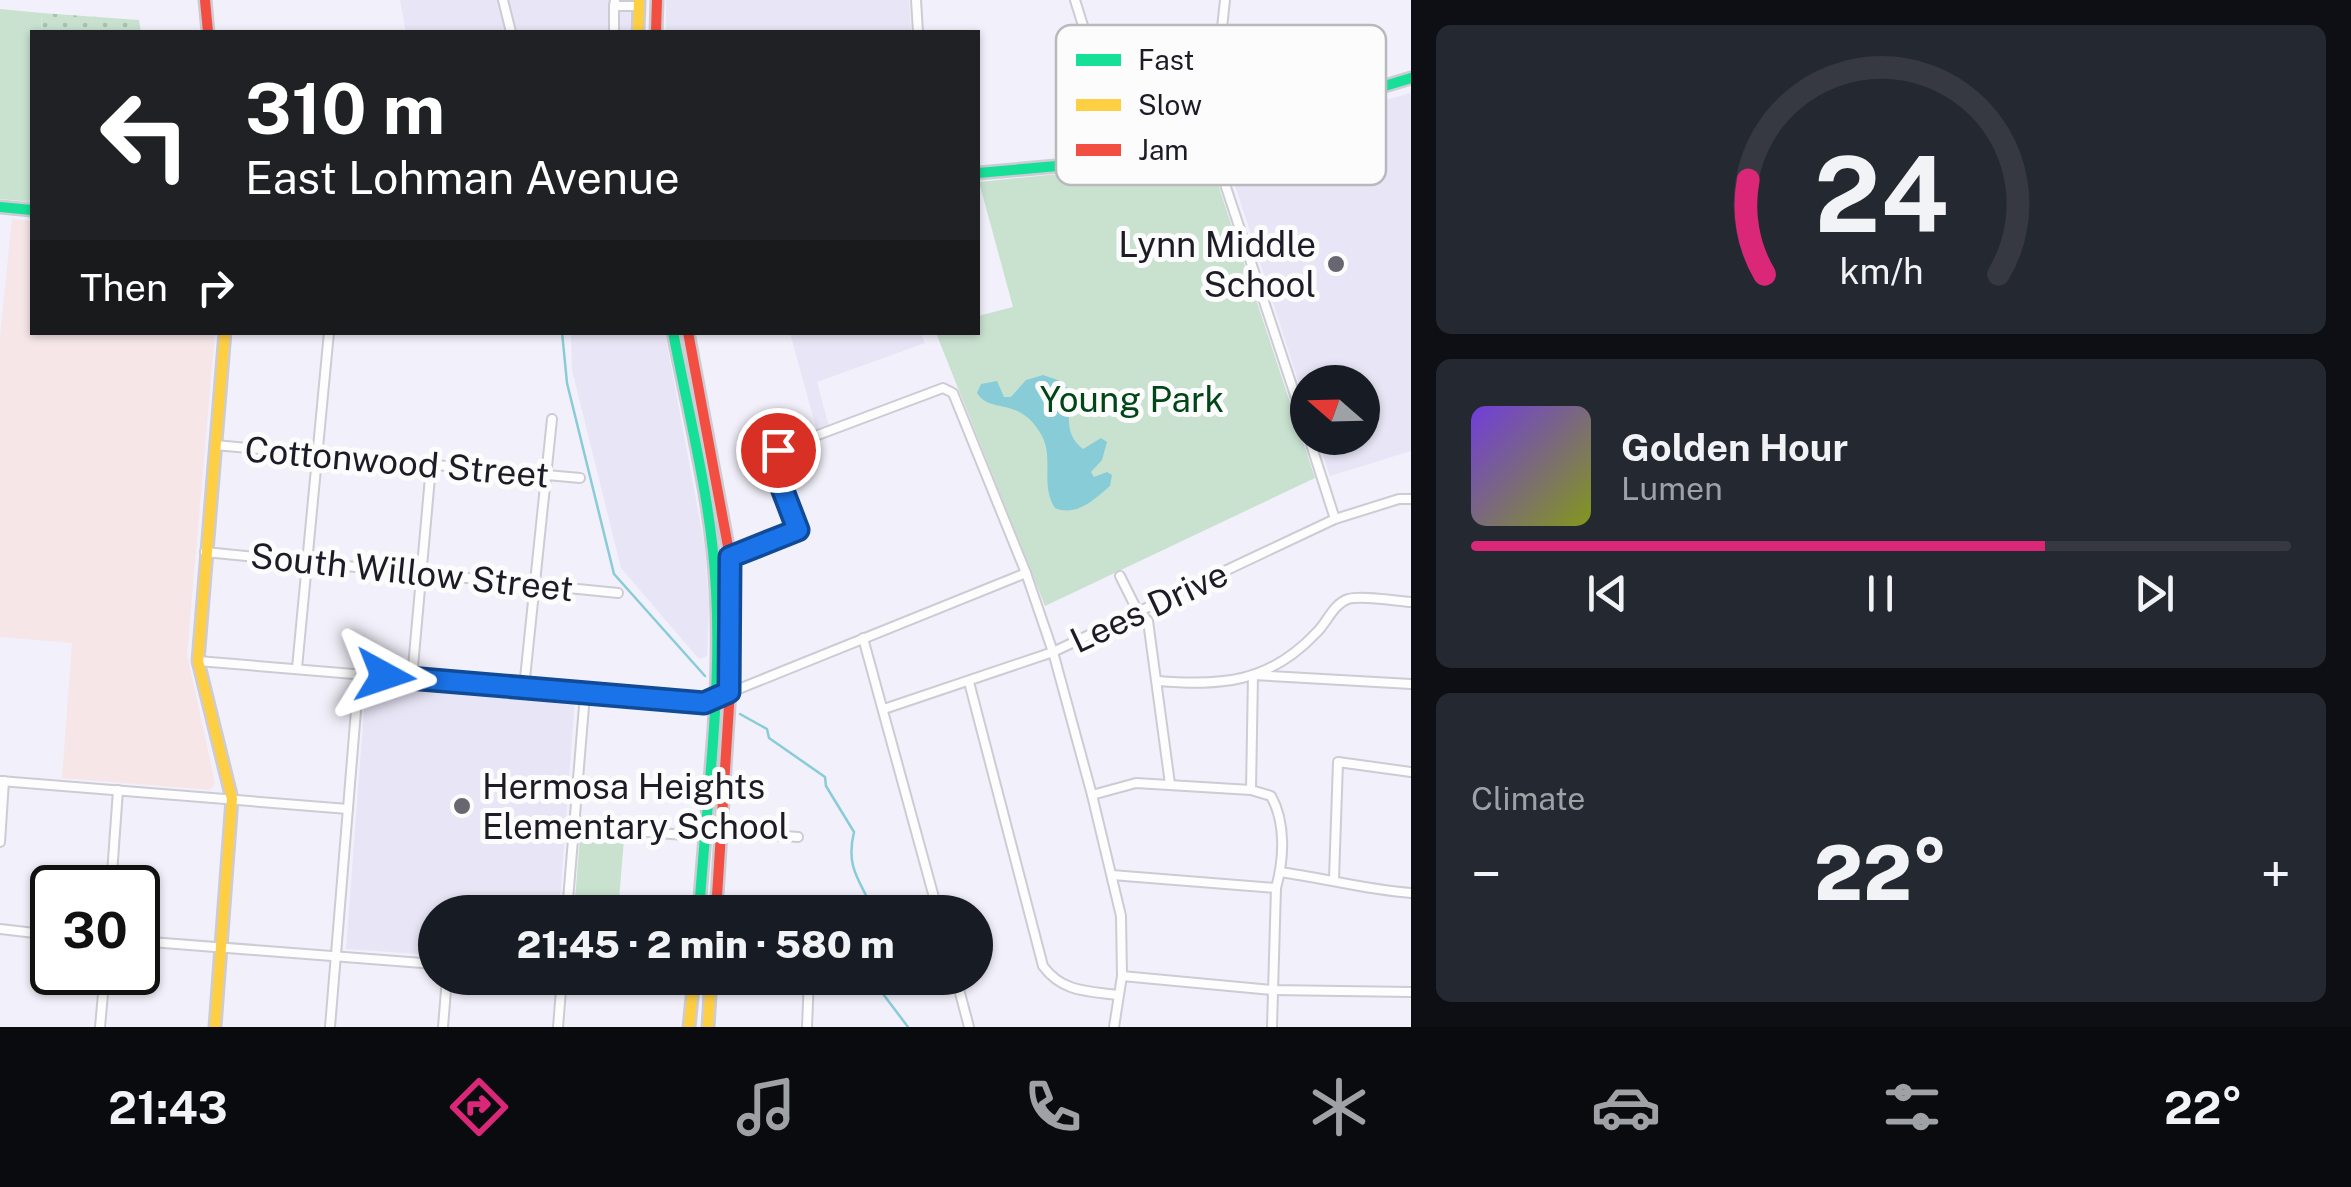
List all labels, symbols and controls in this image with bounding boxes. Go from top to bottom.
legend [1056,25,1386,185]
text: Fast [1138,43,1194,76]
text: 310 m [245,67,445,150]
icon: left [80,70,210,200]
text: Slow [1138,88,1202,121]
text: Jam [1138,133,1189,166]
text: 24 [1814,133,1948,255]
text: East Lohman Avenue [245,151,680,204]
place label: Lynn Middle School [1118,224,1316,305]
text: km/h [1839,250,1923,292]
marker: Lynn Middle School [1325,253,1347,275]
icon: right [188,260,243,315]
text: Then [80,265,168,310]
north arrow [1290,365,1380,455]
map controls [1290,365,1380,455]
park label: Young Park [1040,379,1224,420]
pin [736,408,821,493]
icon: arrive [751,423,806,478]
text: Golden Hour [1621,425,1848,470]
street label: Cottonwood Street [243,428,551,496]
text: Lumen [1621,470,1723,507]
street label: South Willow Street [248,535,576,609]
street label: Lees Drive [1064,553,1234,661]
icon: previous [1580,566,1635,621]
icon: pause [1853,566,1908,621]
icon: next [2127,566,2182,621]
position arrow [333,624,437,728]
place label: Hermosa Heights Elementary School [482,766,789,847]
text: Climate [1471,780,1585,817]
marker: Hermosa Heights Elementary School [451,795,473,817]
text: 22° [1814,829,1948,917]
text: − [1471,842,1502,906]
text: + [2261,842,2291,906]
speed limit sign: 30 [30,865,160,995]
text: 21:45 · 2 min · 580 m [516,922,895,967]
icon: directions [444,1072,514,1142]
icon: music [731,1072,801,1142]
icon: phone [1018,1072,1088,1142]
icon: climate [1304,1072,1374,1142]
icon: car [1591,1072,1661,1142]
icon: filters [1877,1072,1947,1142]
text: 21:43 [108,1081,228,1134]
text: 22° [2164,1081,2243,1134]

